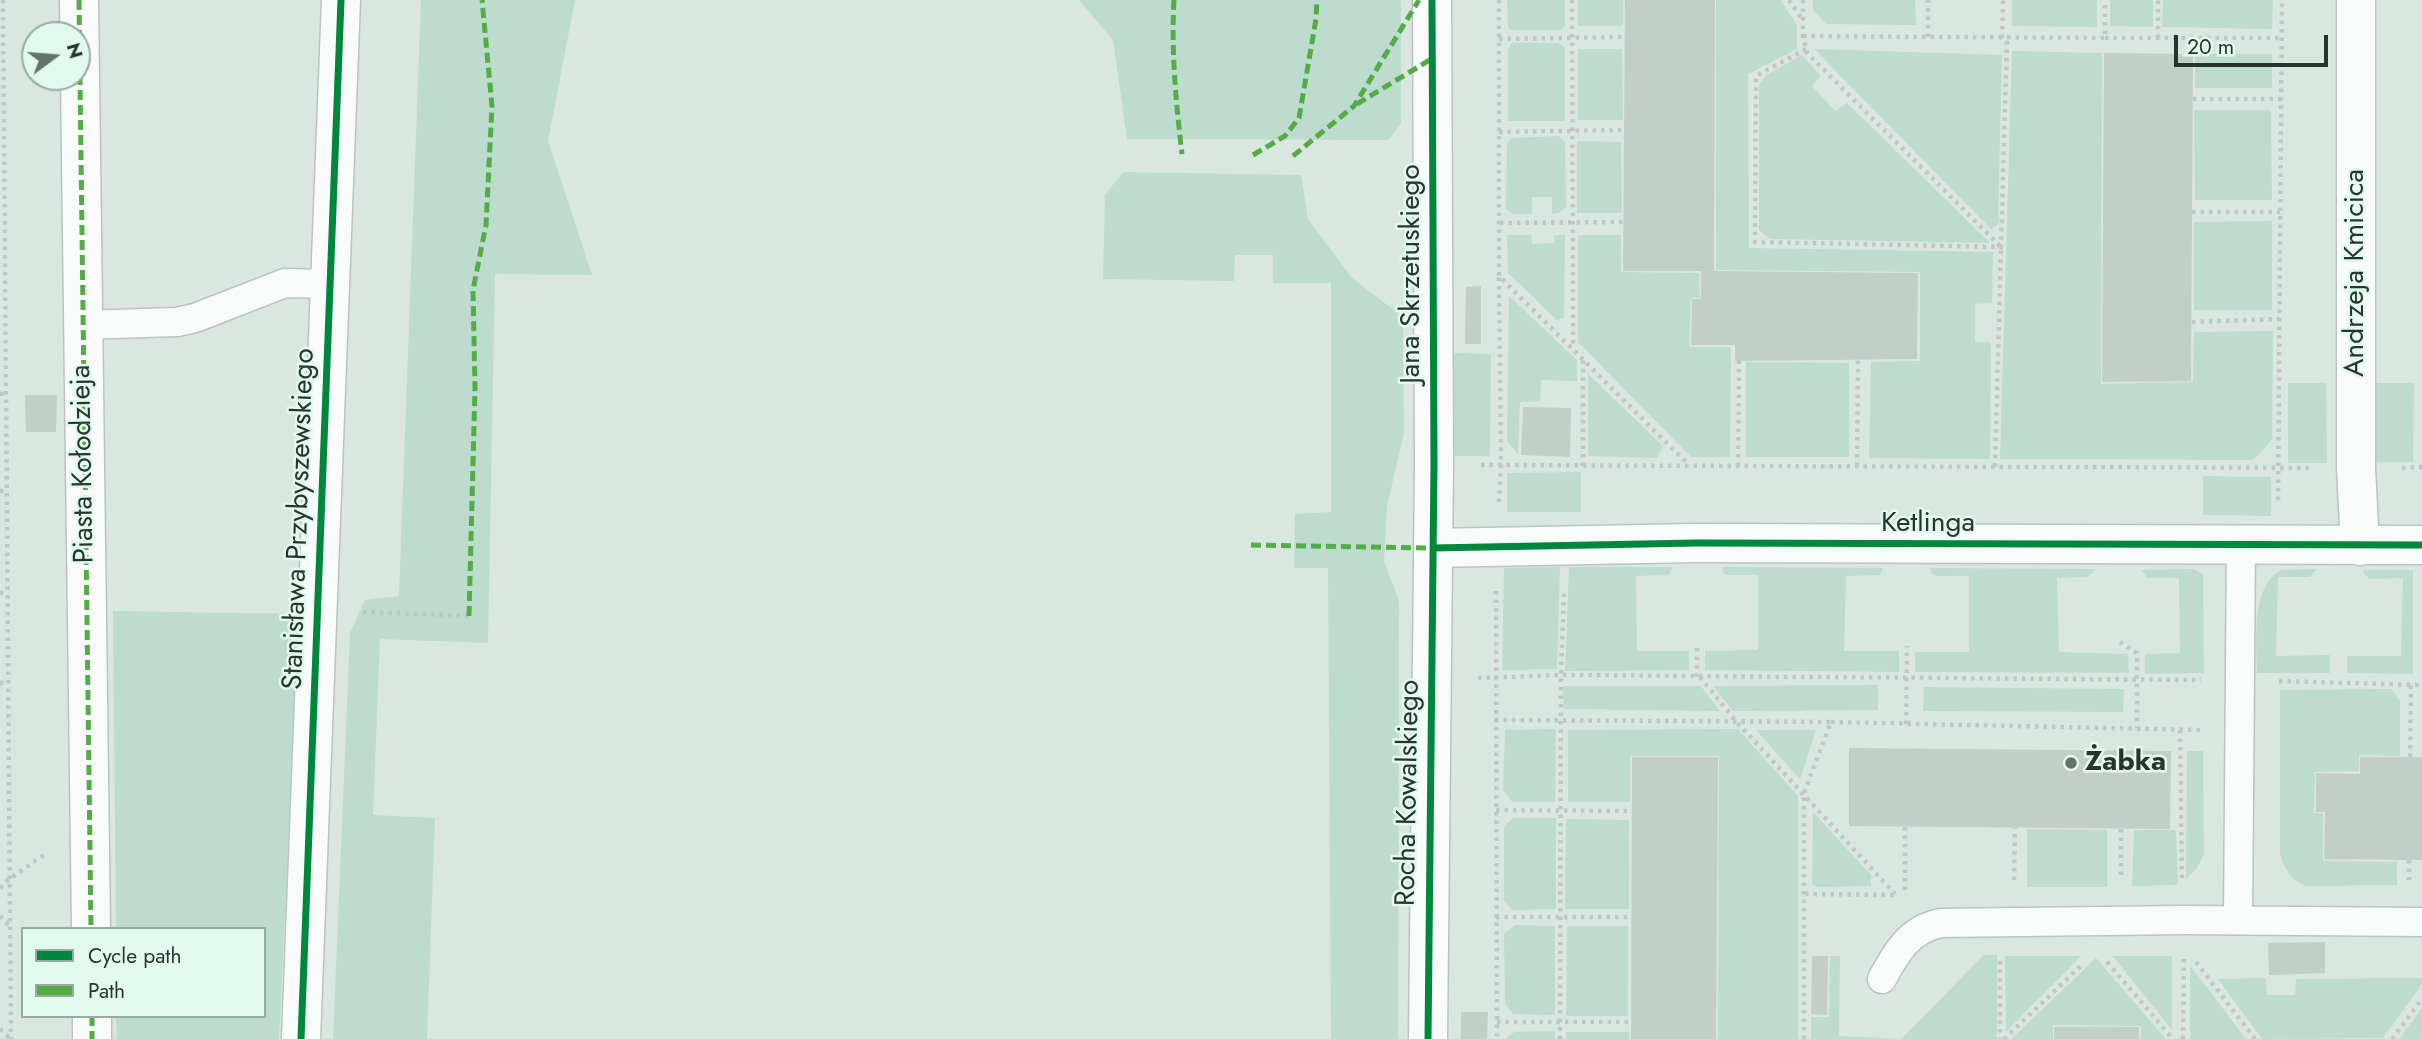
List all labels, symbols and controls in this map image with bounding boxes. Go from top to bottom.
north arrow [21,21,91,91]
scale bar [2177,21,2331,65]
text: 20 m [2187,32,2234,62]
text: N [60,40,90,62]
street label: Jana Skrzetuskiego [1395,164,1429,384]
street label: Andrzeja Kmicica [2339,169,2373,377]
street label: Stanisława Przybyszewskiego [277,348,323,690]
street label: Piasta Kołodzieja [65,364,103,564]
street label: Ketlinga [1881,507,1975,541]
street label: Rocha Kowalskiego [1390,680,1428,906]
place label: Żabka [2085,746,2166,780]
marker: Żabka [2063,755,2079,771]
legend [21,927,266,1018]
text: Cycle path [88,941,181,971]
text: Path [88,976,125,1006]

